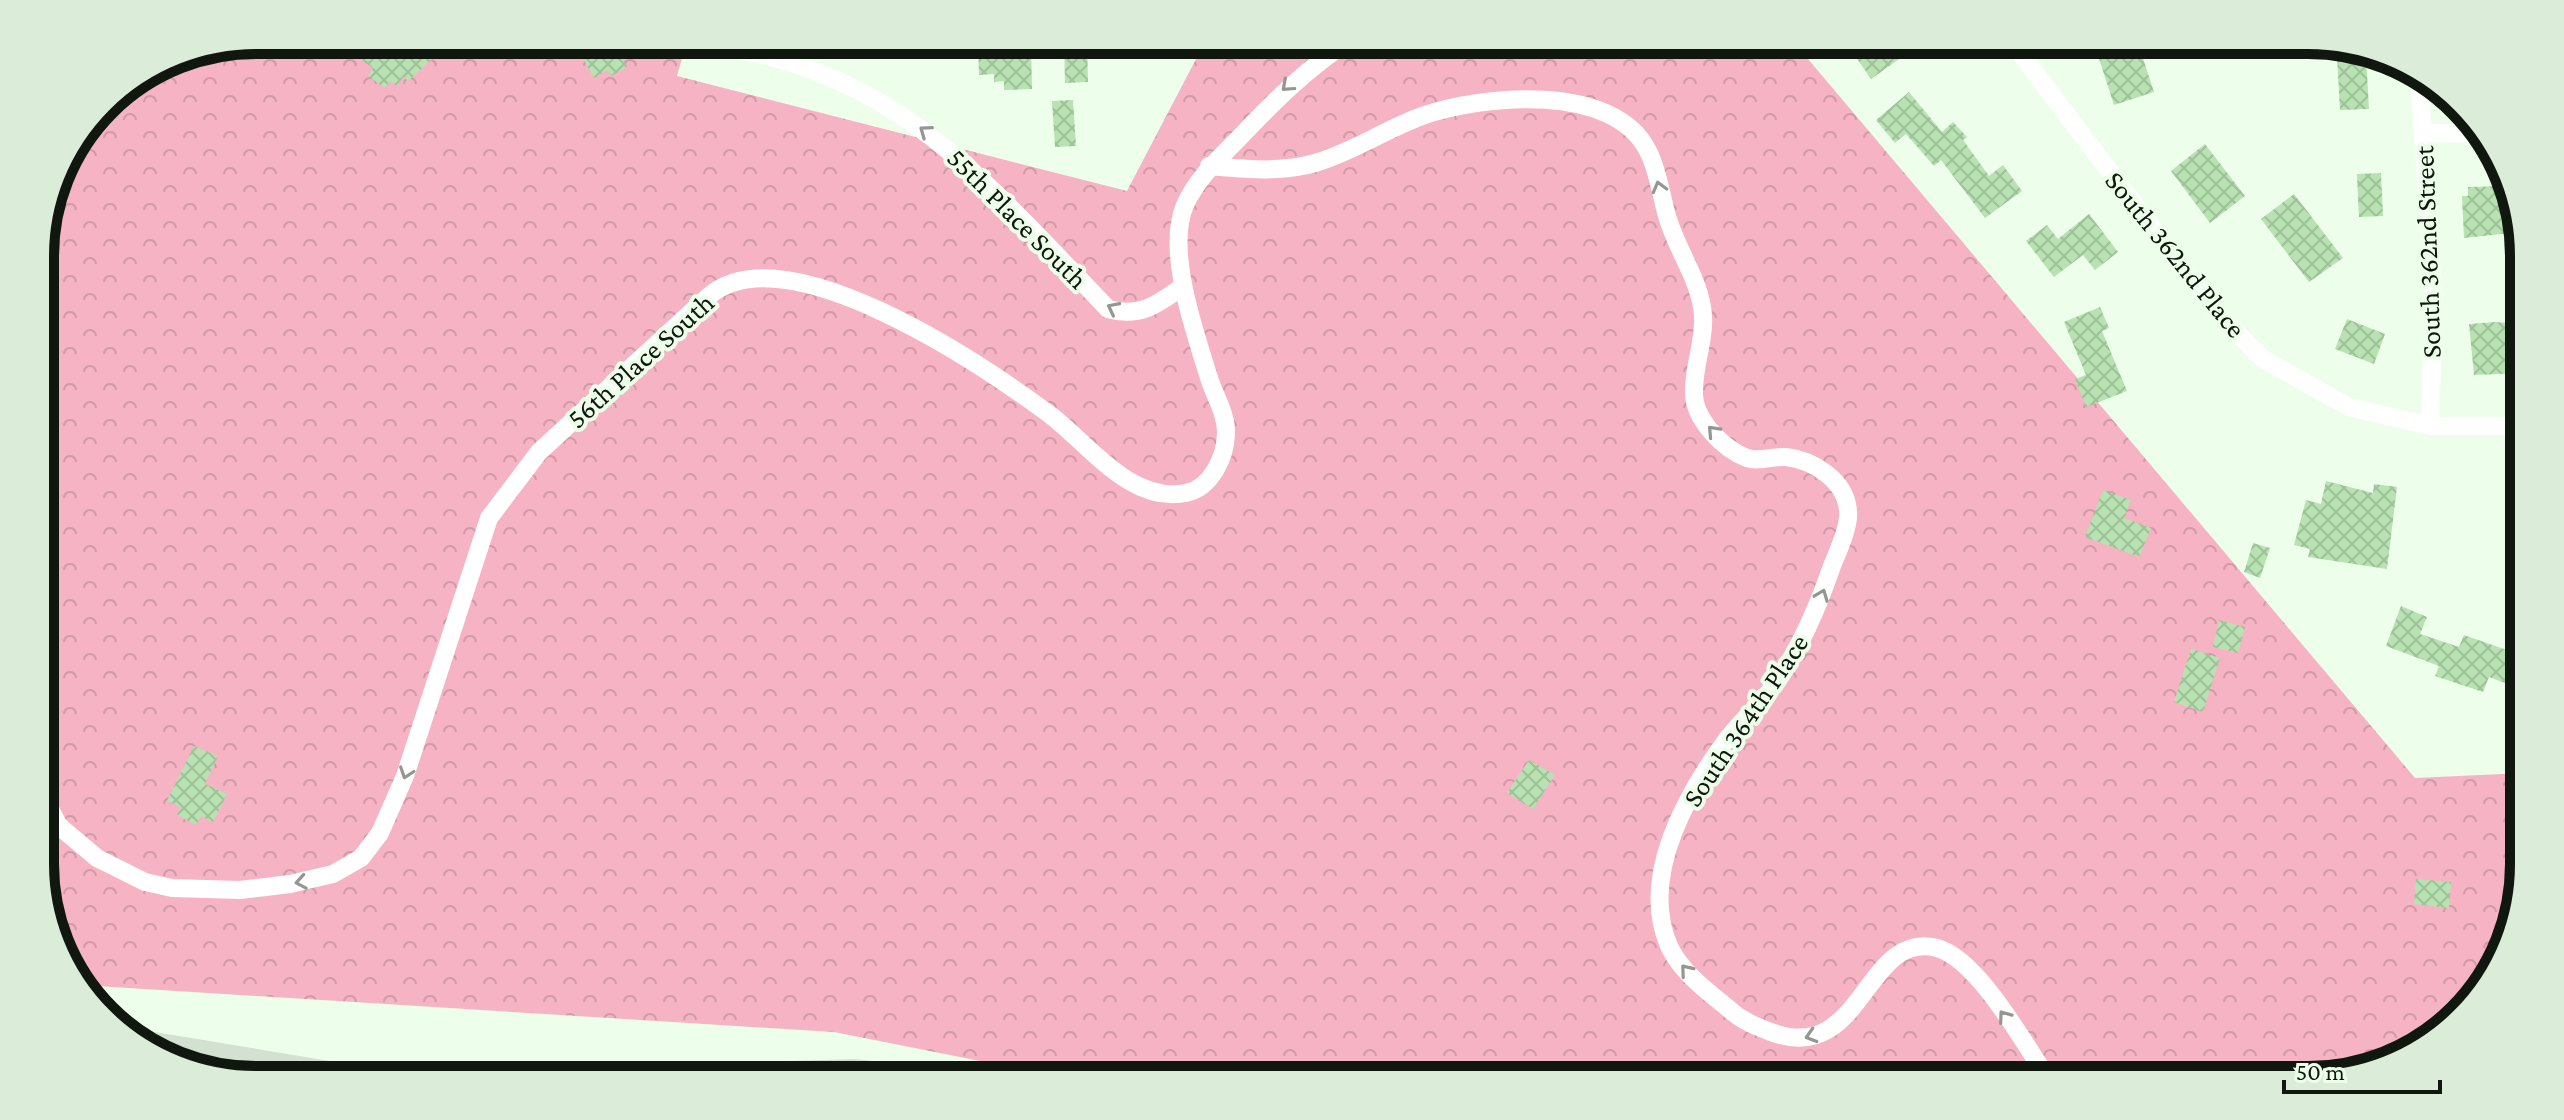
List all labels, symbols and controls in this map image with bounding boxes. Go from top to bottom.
one-way arrow [1282,77,1297,91]
one-way arrow [919,126,934,140]
street label: 55th Place South [941,142,1094,295]
street label: South 362nd Street [2408,145,2447,359]
street label: South 362nd Place [2099,165,2252,344]
one-way arrow [1651,181,1668,195]
street label: 56th Place South [561,286,720,434]
one-way arrow [1107,302,1121,318]
one-way arrow [1708,426,1723,440]
one-way arrow [1812,589,1829,603]
street label: South 364th Place [1676,628,1814,812]
one-way arrow [399,765,416,779]
one-way arrow [294,872,307,889]
one-way arrow [1681,964,1696,979]
one-way arrow [1999,1011,2014,1025]
one-way arrow [1805,1027,1819,1043]
scale bar [2284,1044,2440,1094]
text: 50 m [2296,1058,2345,1085]

